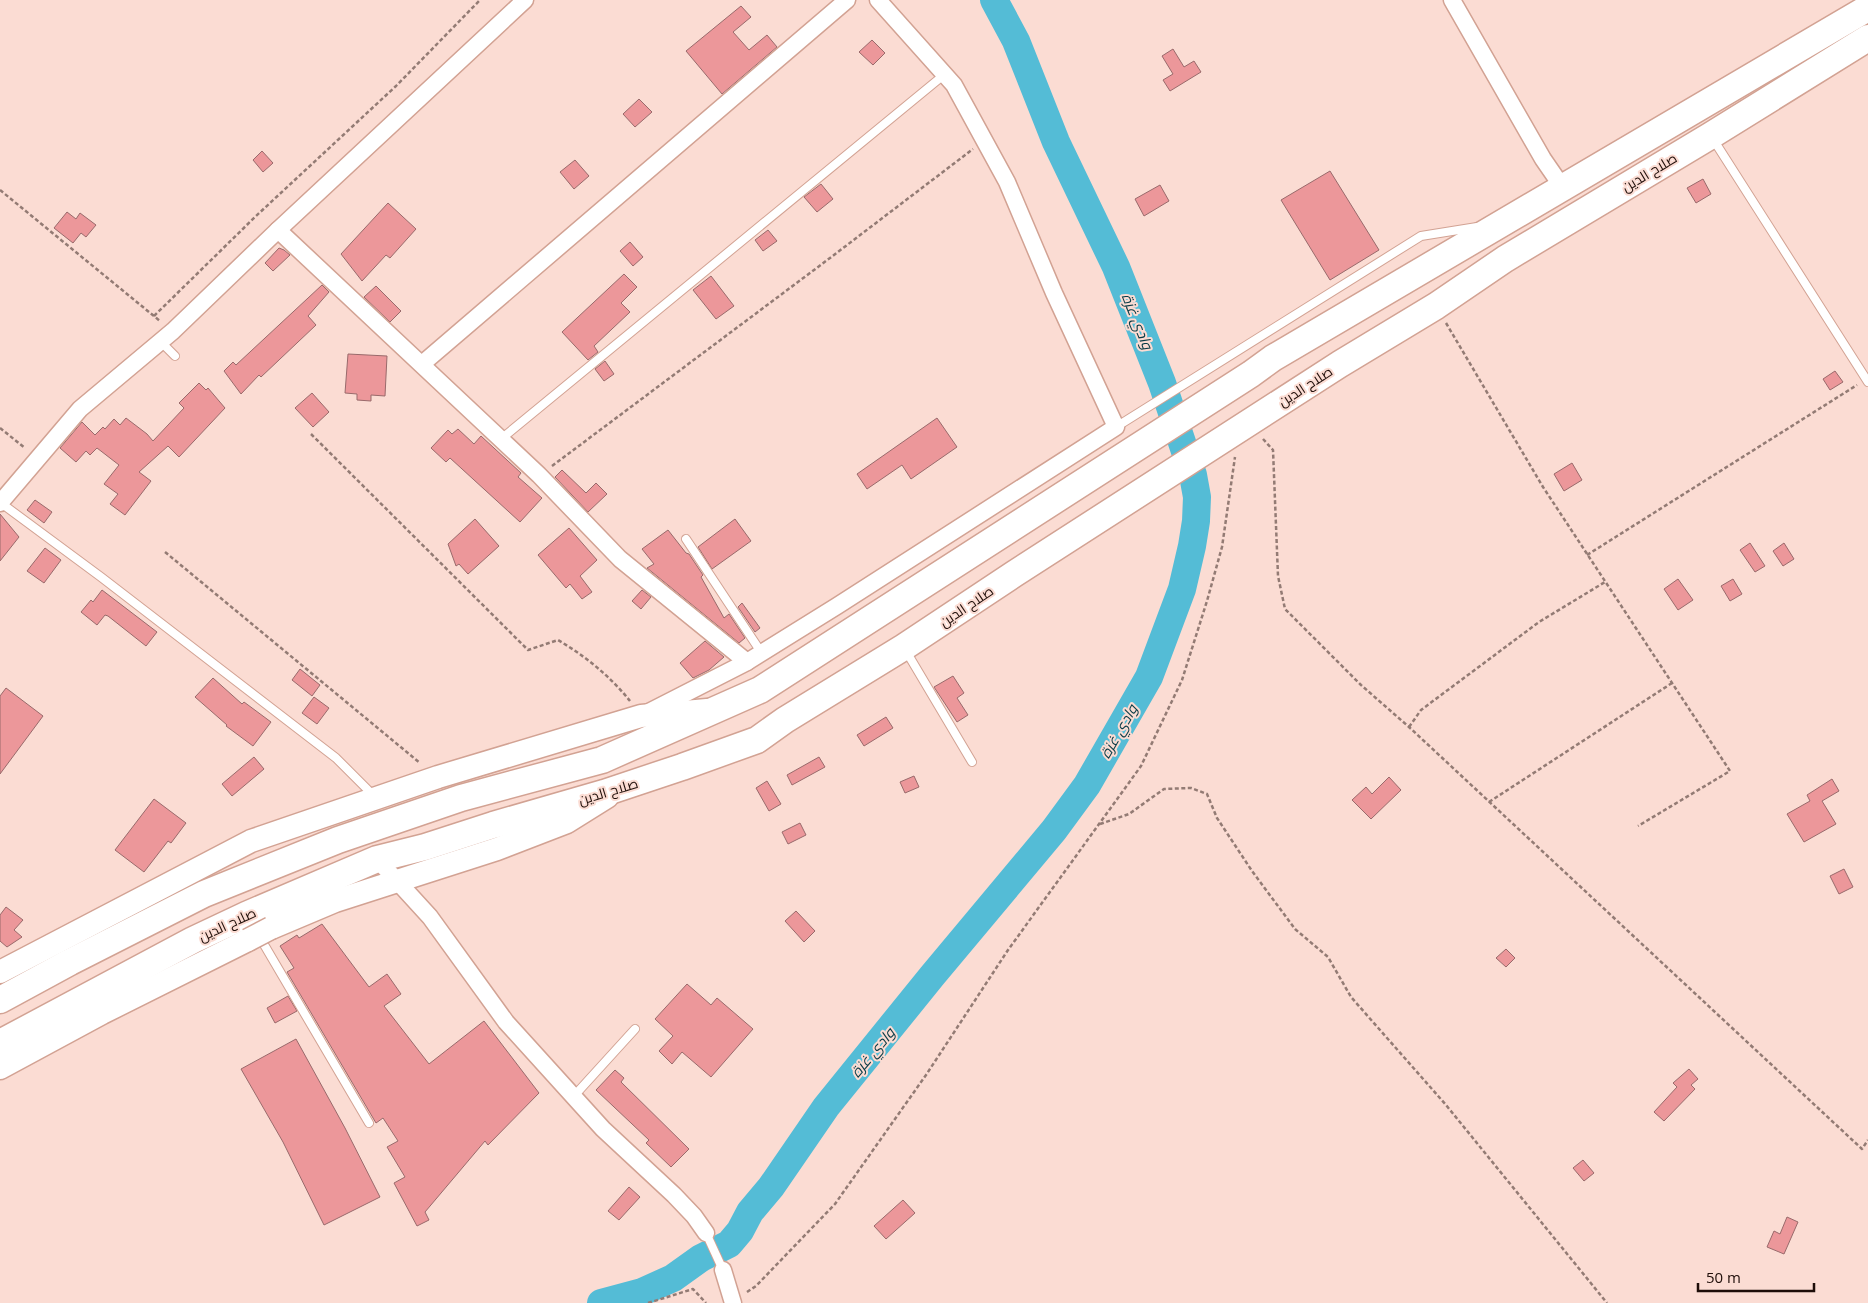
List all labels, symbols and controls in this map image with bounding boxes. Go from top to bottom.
street label: صلاح الدين [1618,148,1680,196]
water label: وادي غزة [1115,290,1159,354]
street label: صلاح الدين [1274,361,1336,411]
street label: صلاح الدين [935,581,997,631]
water label: وادي غزة [1095,700,1144,763]
street label: صلاح الدين [576,773,640,809]
street label: صلاح الدين [195,902,259,946]
water label: وادي غزة [845,1022,901,1083]
scale bar [1698,1260,1814,1292]
text: 50 m [1706,1267,1741,1287]

